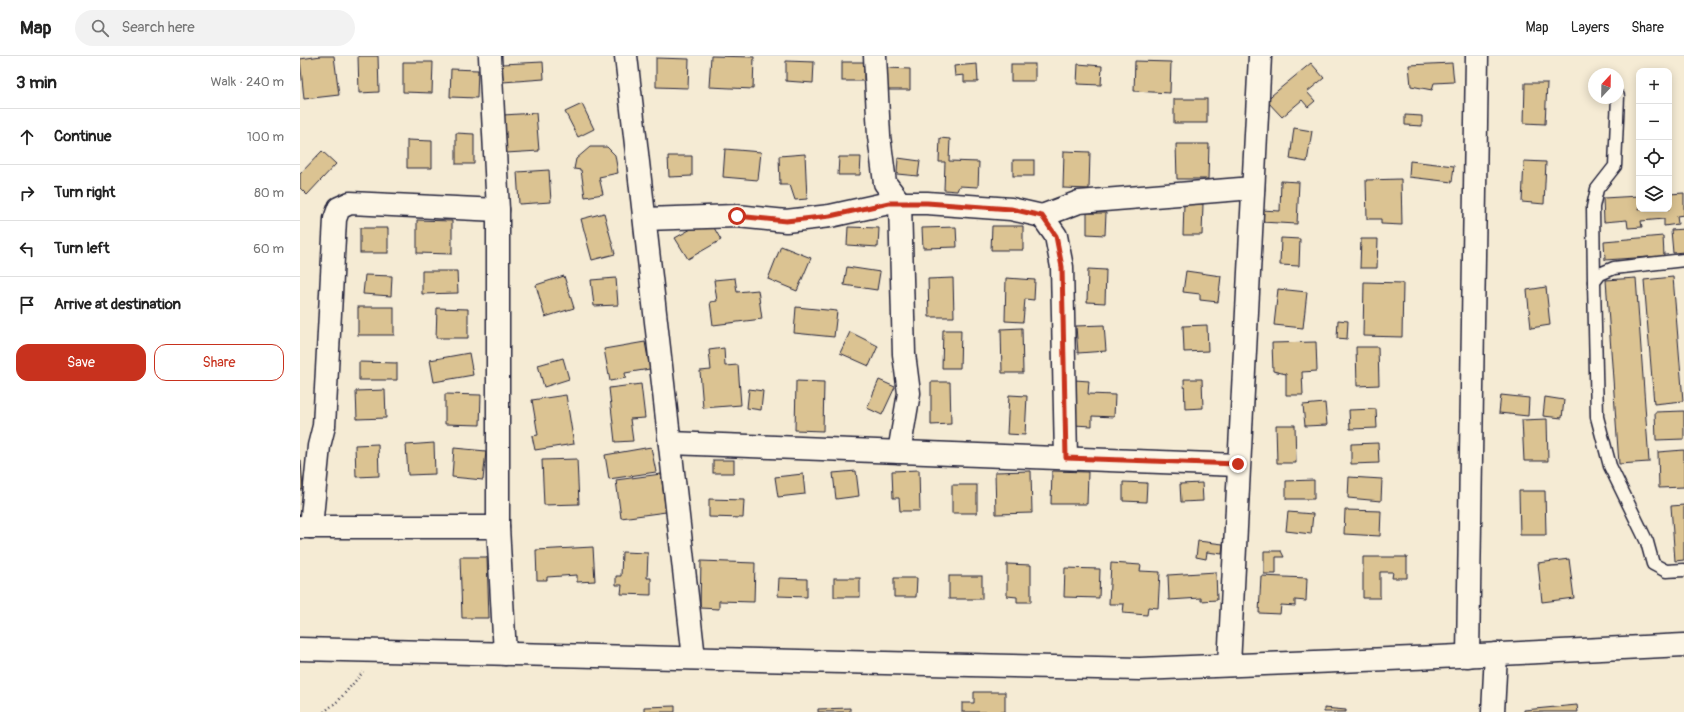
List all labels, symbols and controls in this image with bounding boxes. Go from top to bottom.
search box [75,10,355,46]
text: Map [20,16,51,40]
icon: search [89,17,111,39]
text: Search here [121,18,195,37]
text: Map [1526,19,1549,36]
text: Layers [1571,19,1609,36]
text: Share [1631,19,1664,36]
north arrow [1588,68,1624,104]
map controls [1636,68,1672,212]
button: + [1636,68,1672,104]
text: 3 min [16,72,57,93]
text: Walk · 240 m [210,74,284,90]
button: − [1636,104,1672,140]
icon: ahead [16,126,38,148]
text: Continue [54,127,112,146]
text: 100 m [247,129,284,145]
button: locate [1636,140,1672,176]
button: layers [1636,176,1672,212]
icon: right [16,182,38,204]
text: Turn right [54,183,115,202]
text: 80 m [254,185,284,201]
route start [728,207,746,225]
icon: left [16,238,38,260]
text: Turn left [54,239,110,258]
text: 60 m [253,241,284,257]
icon: arrive [16,294,38,316]
text: Arrive at destination [54,295,181,314]
button: Save [16,344,146,381]
button: Share [154,344,284,381]
route end [1229,455,1247,473]

